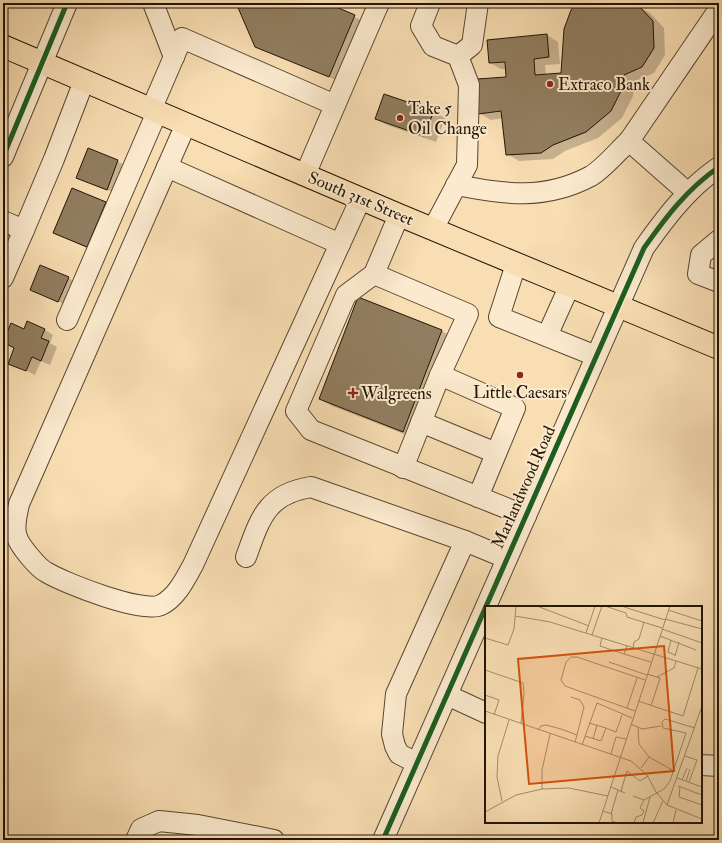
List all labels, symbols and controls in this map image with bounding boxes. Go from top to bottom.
place label: Extraco Bank [558,74,650,95]
marker: Extraco Bank [545,79,555,89]
place label: Take 5 Oil Change [408,98,487,139]
marker: Take 5 Oil Change [395,113,405,123]
street label: South 31st Street [305,167,417,230]
marker: Little Caesars [515,370,525,380]
place label: Little Caesars [473,382,567,403]
place label: Walgreens [360,383,432,404]
marker: Walgreens [348,388,358,398]
street label: Marlandwood Road [487,422,560,552]
inset map [485,606,702,823]

